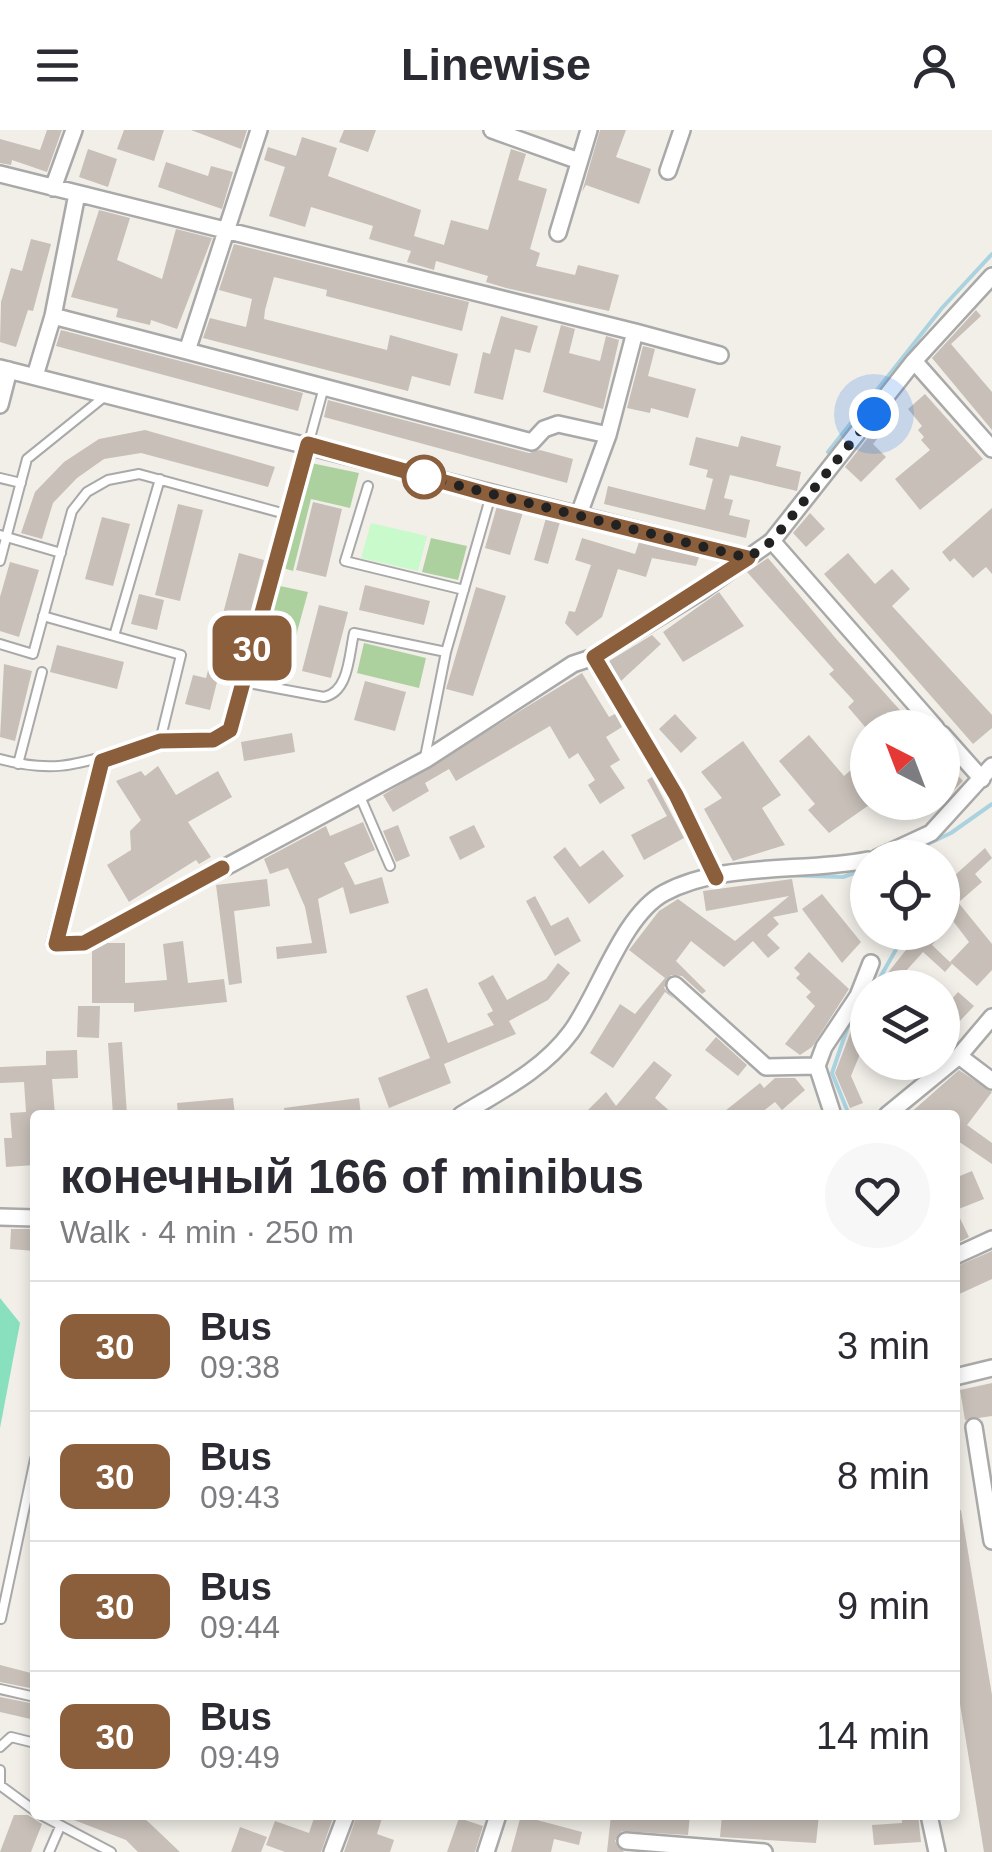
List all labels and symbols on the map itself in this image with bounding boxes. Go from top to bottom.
your location [849,389,899,439]
unlabelled marker [403,456,445,498]
line badge: 30 [207,616,297,680]
north arrow [850,710,960,820]

